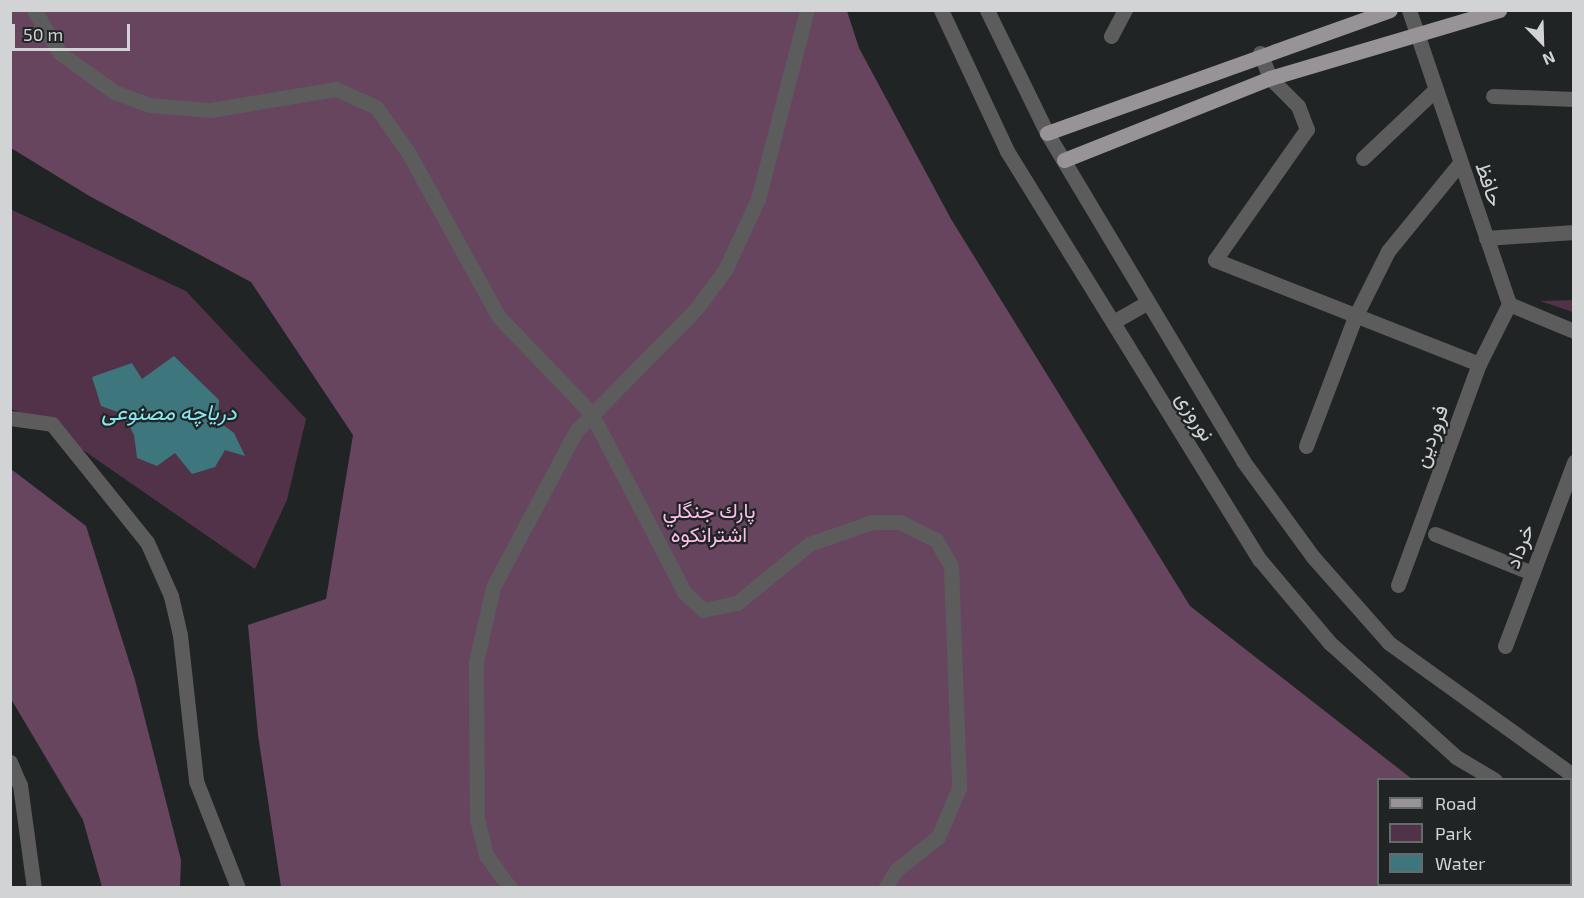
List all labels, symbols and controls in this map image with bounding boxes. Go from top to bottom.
scale bar [15,12,134,50]
north arrow [1512,12,1572,72]
text: 50 m [23,23,63,45]
text: N [1540,48,1558,70]
street label: حافظ [1471,159,1509,209]
street label: نوروزی [1171,387,1221,445]
water label: دریاچه مصنوعی [101,399,237,425]
street label: فروردین [1407,401,1453,471]
park label: پارك جنگلي اشترانكوه [662,497,756,547]
street label: خرداد [1499,520,1539,572]
legend [1377,778,1572,886]
text: Road [1435,792,1476,814]
text: Park [1435,822,1472,844]
text: Water [1435,852,1485,874]

